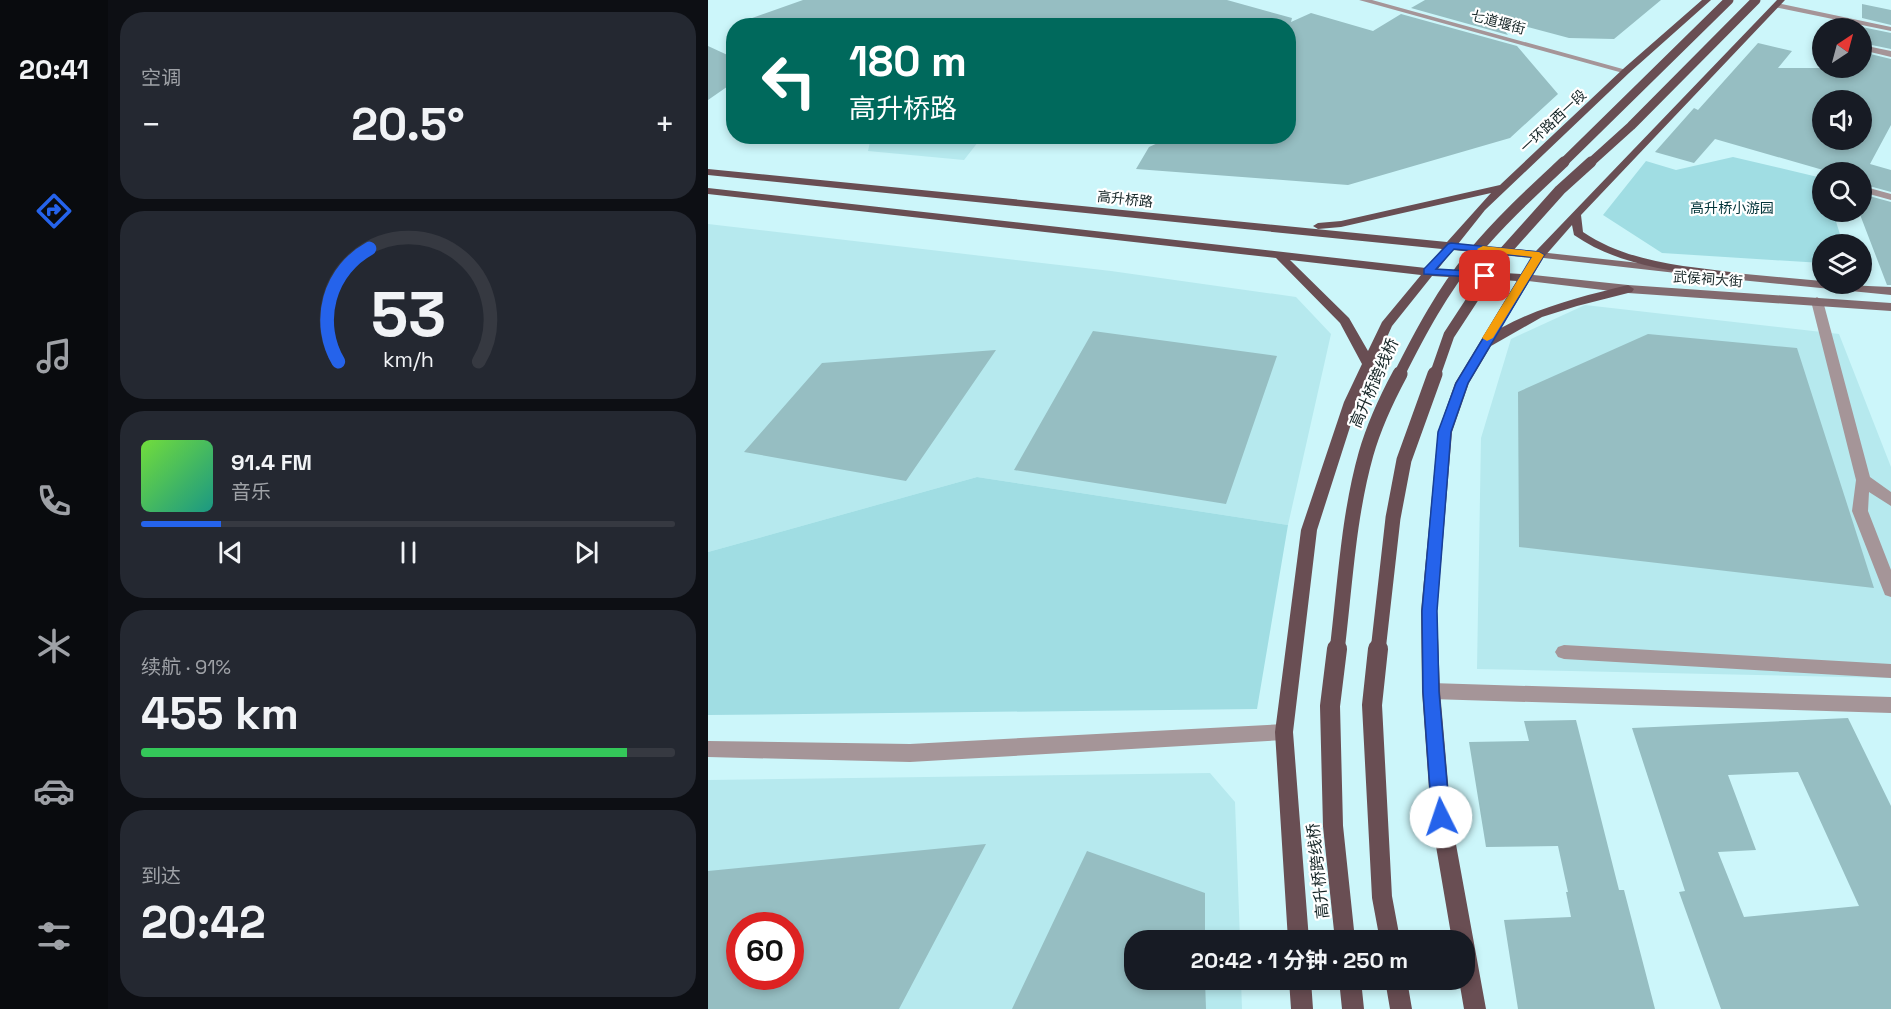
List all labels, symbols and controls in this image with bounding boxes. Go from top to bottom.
street label: 七道堰街 [1469,6,1527,38]
north arrow [1812,18,1872,78]
map controls [1812,18,1872,294]
text: 180 m [849,35,967,88]
icon: left [750,42,828,120]
text: 20:41 [19,52,89,87]
text: 空调 [141,65,181,91]
street label: 一环路西一段 [1516,86,1590,156]
button: sound [1812,90,1872,150]
text: 高升桥路 [849,91,957,126]
text: 20.5° [351,96,465,153]
text: − [141,104,161,146]
text: + [655,104,675,146]
button: search [1812,162,1872,222]
street label: 高升桥路 [1096,187,1154,211]
icon: directions [33,190,75,232]
park label: 高升桥小游园 [1690,199,1774,217]
button: layers [1812,234,1872,294]
pin [1459,250,1510,301]
icon: arrive [1468,259,1501,292]
street label: 武侯祠大街 [1672,268,1744,290]
text: 53 [370,275,446,354]
icon: music [33,335,75,377]
street label: 高升桥跨线桥 [1345,335,1403,431]
text: km/h [382,347,434,374]
text: 91.4 FM [231,448,312,476]
text: 音乐 [231,479,271,505]
icon: phone [33,480,75,522]
icon: previous [214,536,247,569]
icon: pause [392,536,425,569]
icon: next [570,536,603,569]
icon: climate [33,625,75,667]
text: 续航 · 91% [141,654,231,680]
text: 455 km [141,685,299,742]
icon: car [33,770,75,812]
position arrow [1409,785,1473,849]
street label: 高升桥跨线桥 [1303,822,1333,920]
text: 到达 [141,863,181,889]
text: 20:42 [141,894,266,951]
speed limit sign: 60 [726,912,804,990]
icon: filters [33,915,75,957]
text: 20:42 · 1 分钟 · 250 m [1191,946,1408,974]

